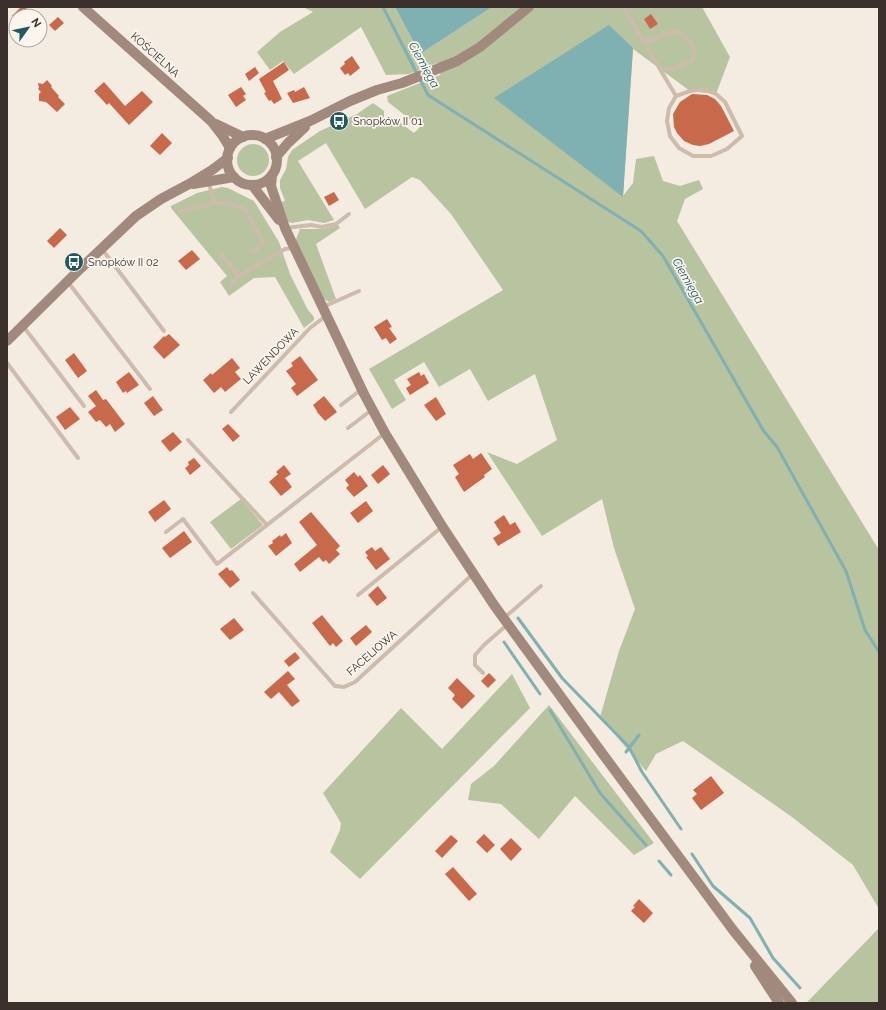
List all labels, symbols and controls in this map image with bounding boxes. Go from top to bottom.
north arrow [8,8,48,48]
text: N [28,16,44,30]
street label: KOŚCIELNA [128,29,183,81]
water label: Ciemięga [406,39,442,91]
bus stop icon: Snopków II 01 [328,110,350,132]
place label: Snopków II 01 [353,115,423,128]
bus stop icon: Snopków II 02 [63,251,85,273]
place label: Snopków II 02 [88,256,159,269]
water label: Ciemięga [669,256,707,306]
street label: LAWENDOWA [241,324,302,387]
street label: FACELIOWA [344,627,400,678]

